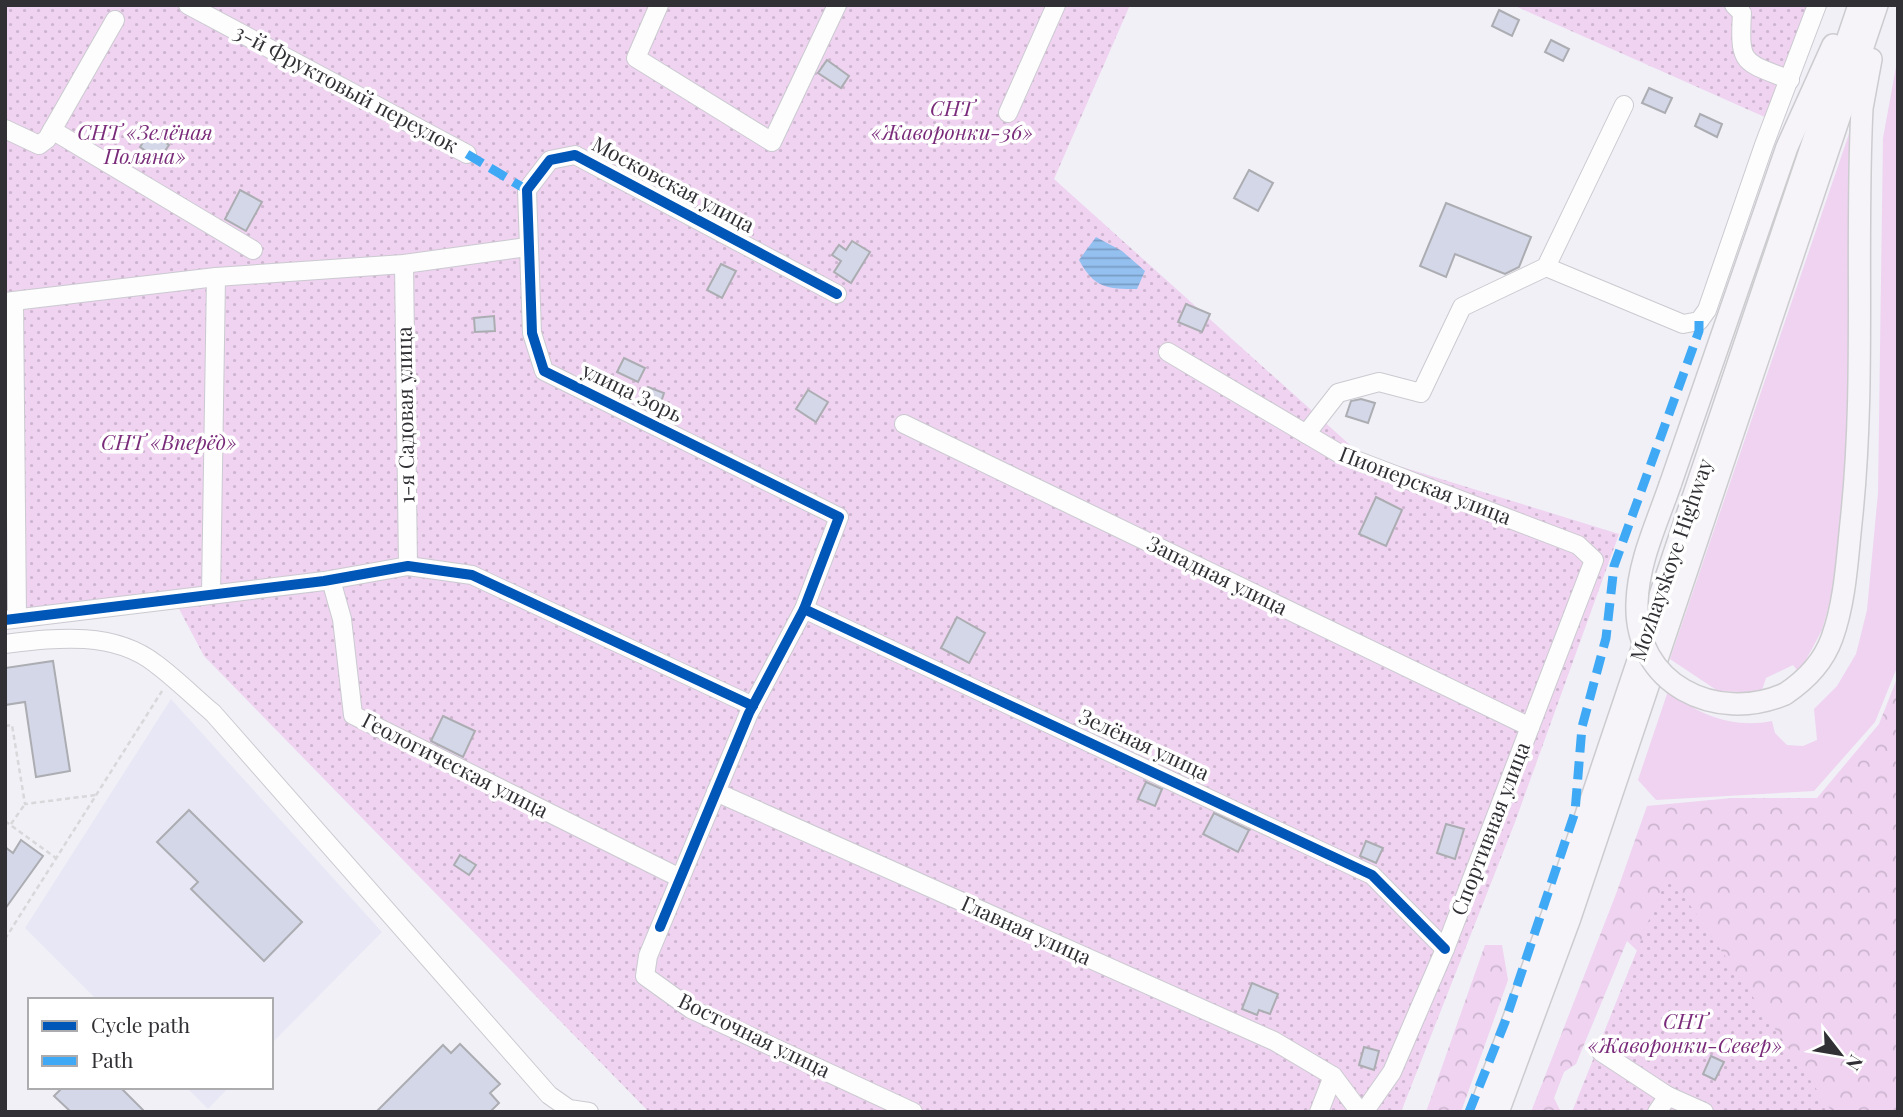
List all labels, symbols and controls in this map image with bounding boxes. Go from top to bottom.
street label: 3-й Фруктовый переулок [230,16,464,158]
park label: СНТ «Жаворонки-36» [871,93,1033,145]
park label: СНТ «Зелёная Поляна» [77,117,213,169]
street label: Московская улица [588,129,761,238]
street label: 1-я Садовая улица [388,326,420,504]
street label: улица Зорь [577,354,688,428]
park label: СНТ «Вперёд» [101,427,237,455]
street label: Пионерская улица [1336,438,1516,530]
street label: Mozhayskoye Highway [1622,454,1718,664]
street label: Западная улица [1143,528,1293,621]
street label: Зелёная улица [1075,701,1215,786]
street label: Геологическая улица [358,705,554,824]
street label: Спортивная улица [1443,737,1535,919]
street label: Главная улица [957,888,1097,971]
street label: Восточная улица [674,985,836,1083]
legend [28,998,273,1089]
park label: СНТ «Жаворонки-Север» [1588,1006,1782,1058]
text: Cycle path [91,1010,191,1038]
north arrow [1805,1019,1875,1089]
text: Path [91,1045,134,1073]
text: N [1841,1051,1870,1076]

